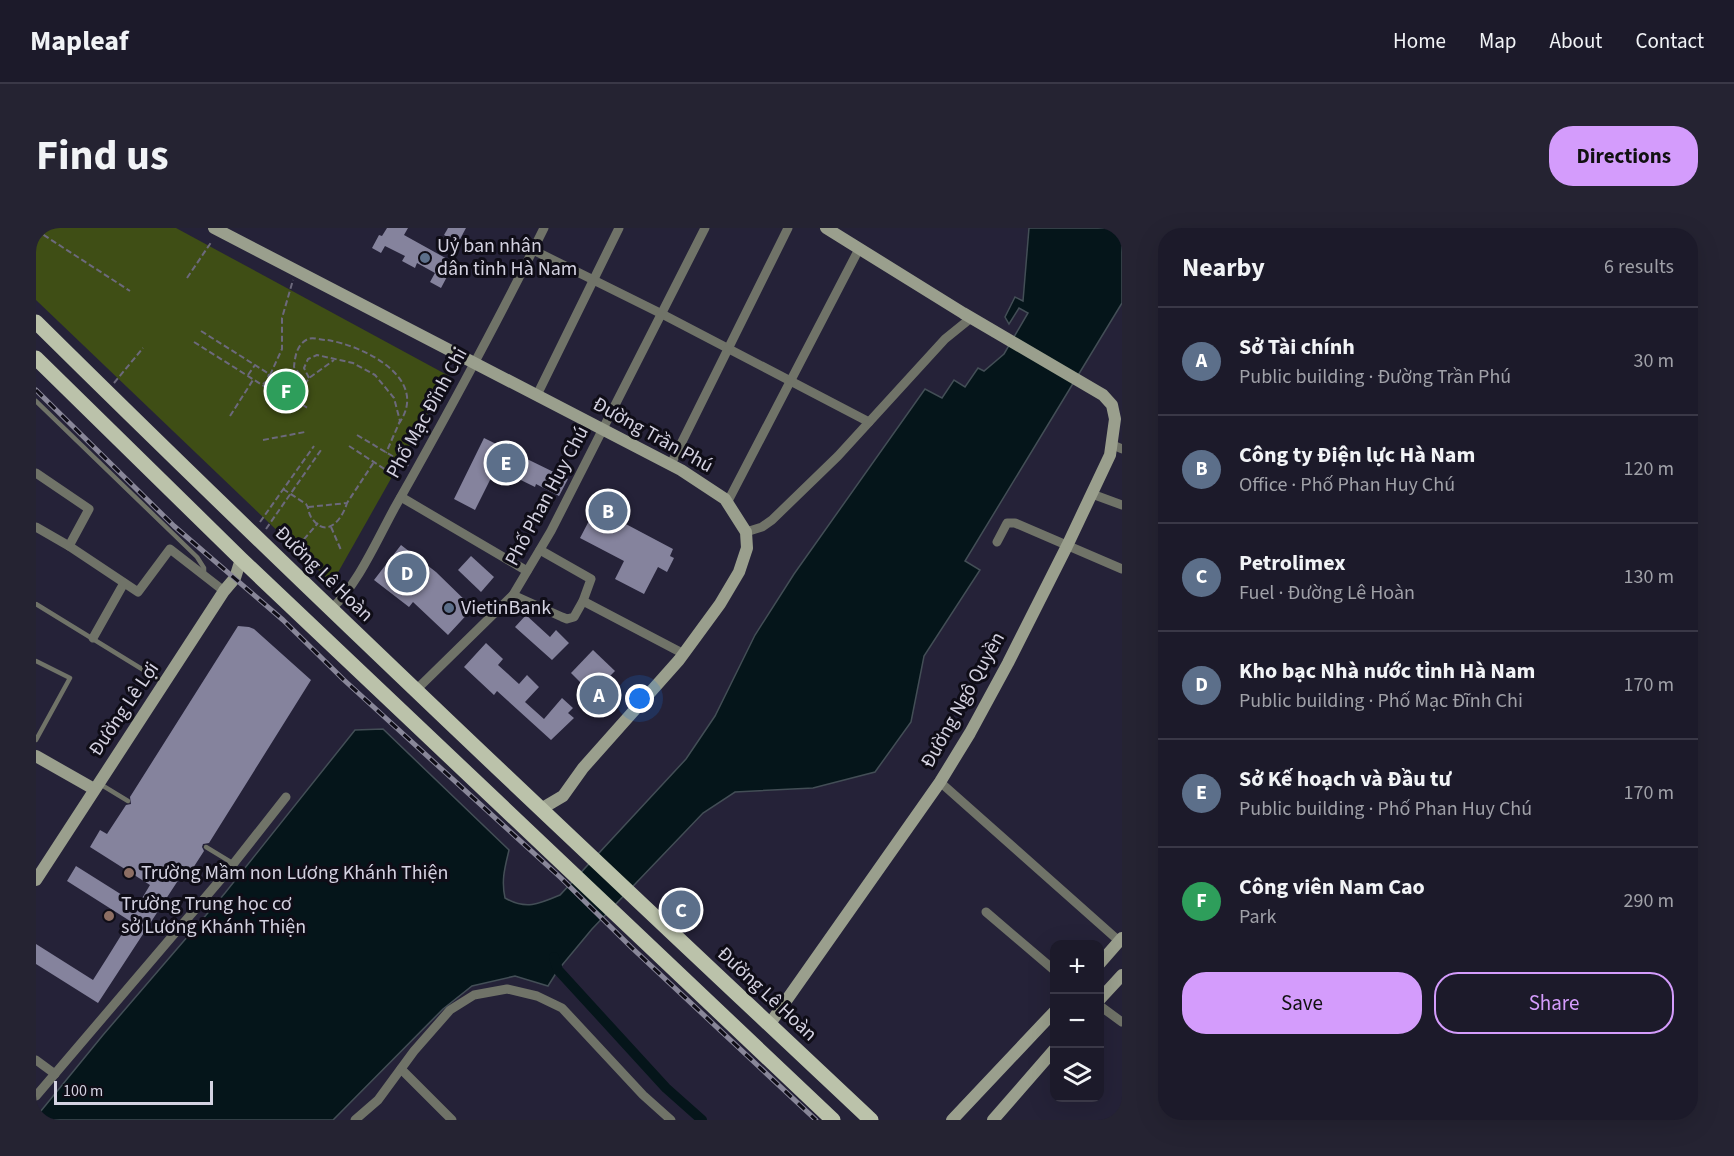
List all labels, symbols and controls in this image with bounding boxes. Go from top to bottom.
text: Mapleaf [30,21,129,61]
text: Home [1393,26,1446,56]
text: Map [1479,26,1517,56]
text: About [1550,26,1602,56]
text: Contact [1635,26,1704,56]
text: Find us [36,126,169,186]
button: Directions [1549,126,1698,186]
place label: Uỷ ban nhân dân tỉnh Hà Nam [437,232,577,283]
text: Nearby [1182,249,1265,286]
marker: Uỷ ban nhân dân tỉnh Hà Nam [418,251,432,265]
text: 6 results [1604,253,1674,281]
text: Sở Tài chính [1239,331,1355,363]
street label: Phố Mạc Đĩnh Chi [379,343,475,483]
text: A [1196,347,1207,375]
text: 30 m [1634,347,1674,375]
text: Public building · Đường Trần Phú [1239,363,1511,391]
pin: F [266,368,306,414]
street label: Đường Trần Phú [588,390,718,480]
street label: Phố Phan Huy Chú [498,421,596,571]
text: Công ty Điện lực Hà Nam [1239,439,1475,471]
pin: E [486,440,526,486]
text: B [1195,455,1208,483]
text: 120 m [1624,455,1674,483]
text: Office · Phố Phan Huy Chú [1239,471,1455,499]
pin: B [588,488,628,534]
street label: Đường Lê Hoàn [268,520,380,628]
text: Petrolimex [1239,547,1346,579]
pin: D [388,550,427,596]
text: C [1196,563,1207,591]
text: 130 m [1624,563,1674,591]
text: Fuel · Đường Lê Hoàn [1239,579,1415,607]
place label: VietinBank [461,594,551,622]
marker: VietinBank [442,601,456,615]
street label: Đường Ngô Quyền [914,627,1012,773]
text: Kho bạc Nhà nước tỉnh Hà Nam [1239,655,1535,687]
street label: Đường Lê Lợi [82,656,166,762]
text: D [1195,671,1208,699]
text: 170 m [1624,671,1674,699]
pin: A [580,672,618,718]
your location [625,684,654,713]
text: Public building · Phố Mạc Đĩnh Chi [1239,687,1523,715]
text: Sở Kế hoạch và Đầu tư [1239,763,1451,795]
text: E [1196,779,1207,807]
text: 170 m [1624,779,1674,807]
text: Public building · Phố Phan Huy Chú [1239,795,1532,823]
place label: Trường Mầm non Lương Khánh Thiện [141,859,448,887]
marker: Trường Mầm non Lương Khánh Thiện [122,866,136,880]
text: Công viên Nam Cao [1239,871,1425,903]
text: F [1196,887,1207,915]
text: 290 m [1624,887,1674,915]
pin: C [662,888,700,932]
place label: Trường Trung học cơ sở Lương Khánh Thiện [121,890,306,941]
text: Park [1239,903,1276,931]
marker: Trường Trung học cơ sở Lương Khánh Thiện [102,909,116,923]
street label: Đường Lê Hoàn [711,940,823,1048]
map controls [1050,940,1104,1102]
button: + [1050,940,1104,994]
button: Save [1182,972,1422,1034]
button: Share [1434,972,1674,1034]
button: − [1050,994,1104,1048]
button: layers [1050,1048,1104,1102]
scale bar [54,1078,213,1106]
text: 100 m [63,1080,103,1102]

